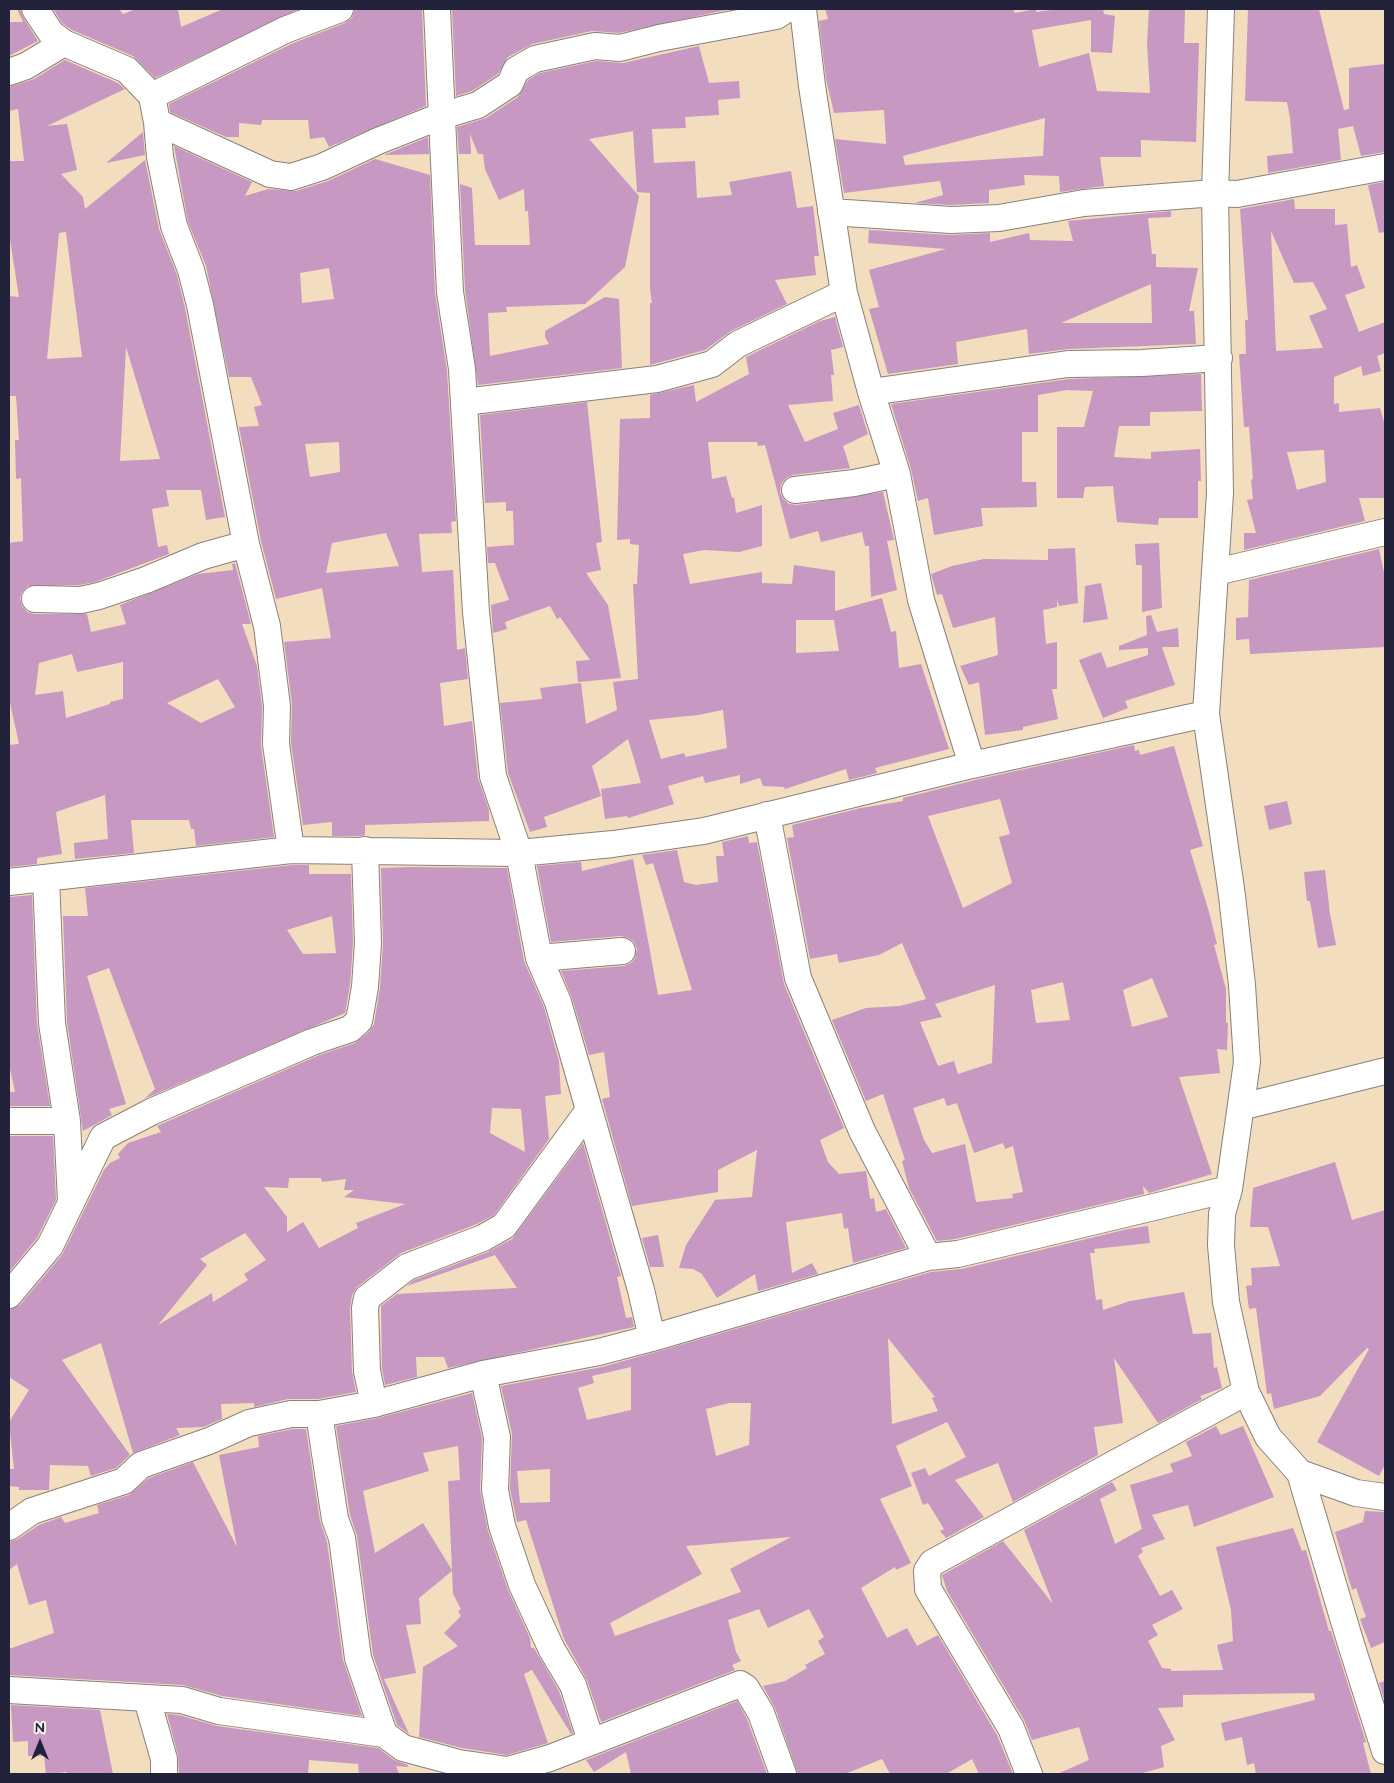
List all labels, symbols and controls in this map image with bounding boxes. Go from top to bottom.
north arrow [15,1718,65,1768]
text: N [36,1718,44,1738]

